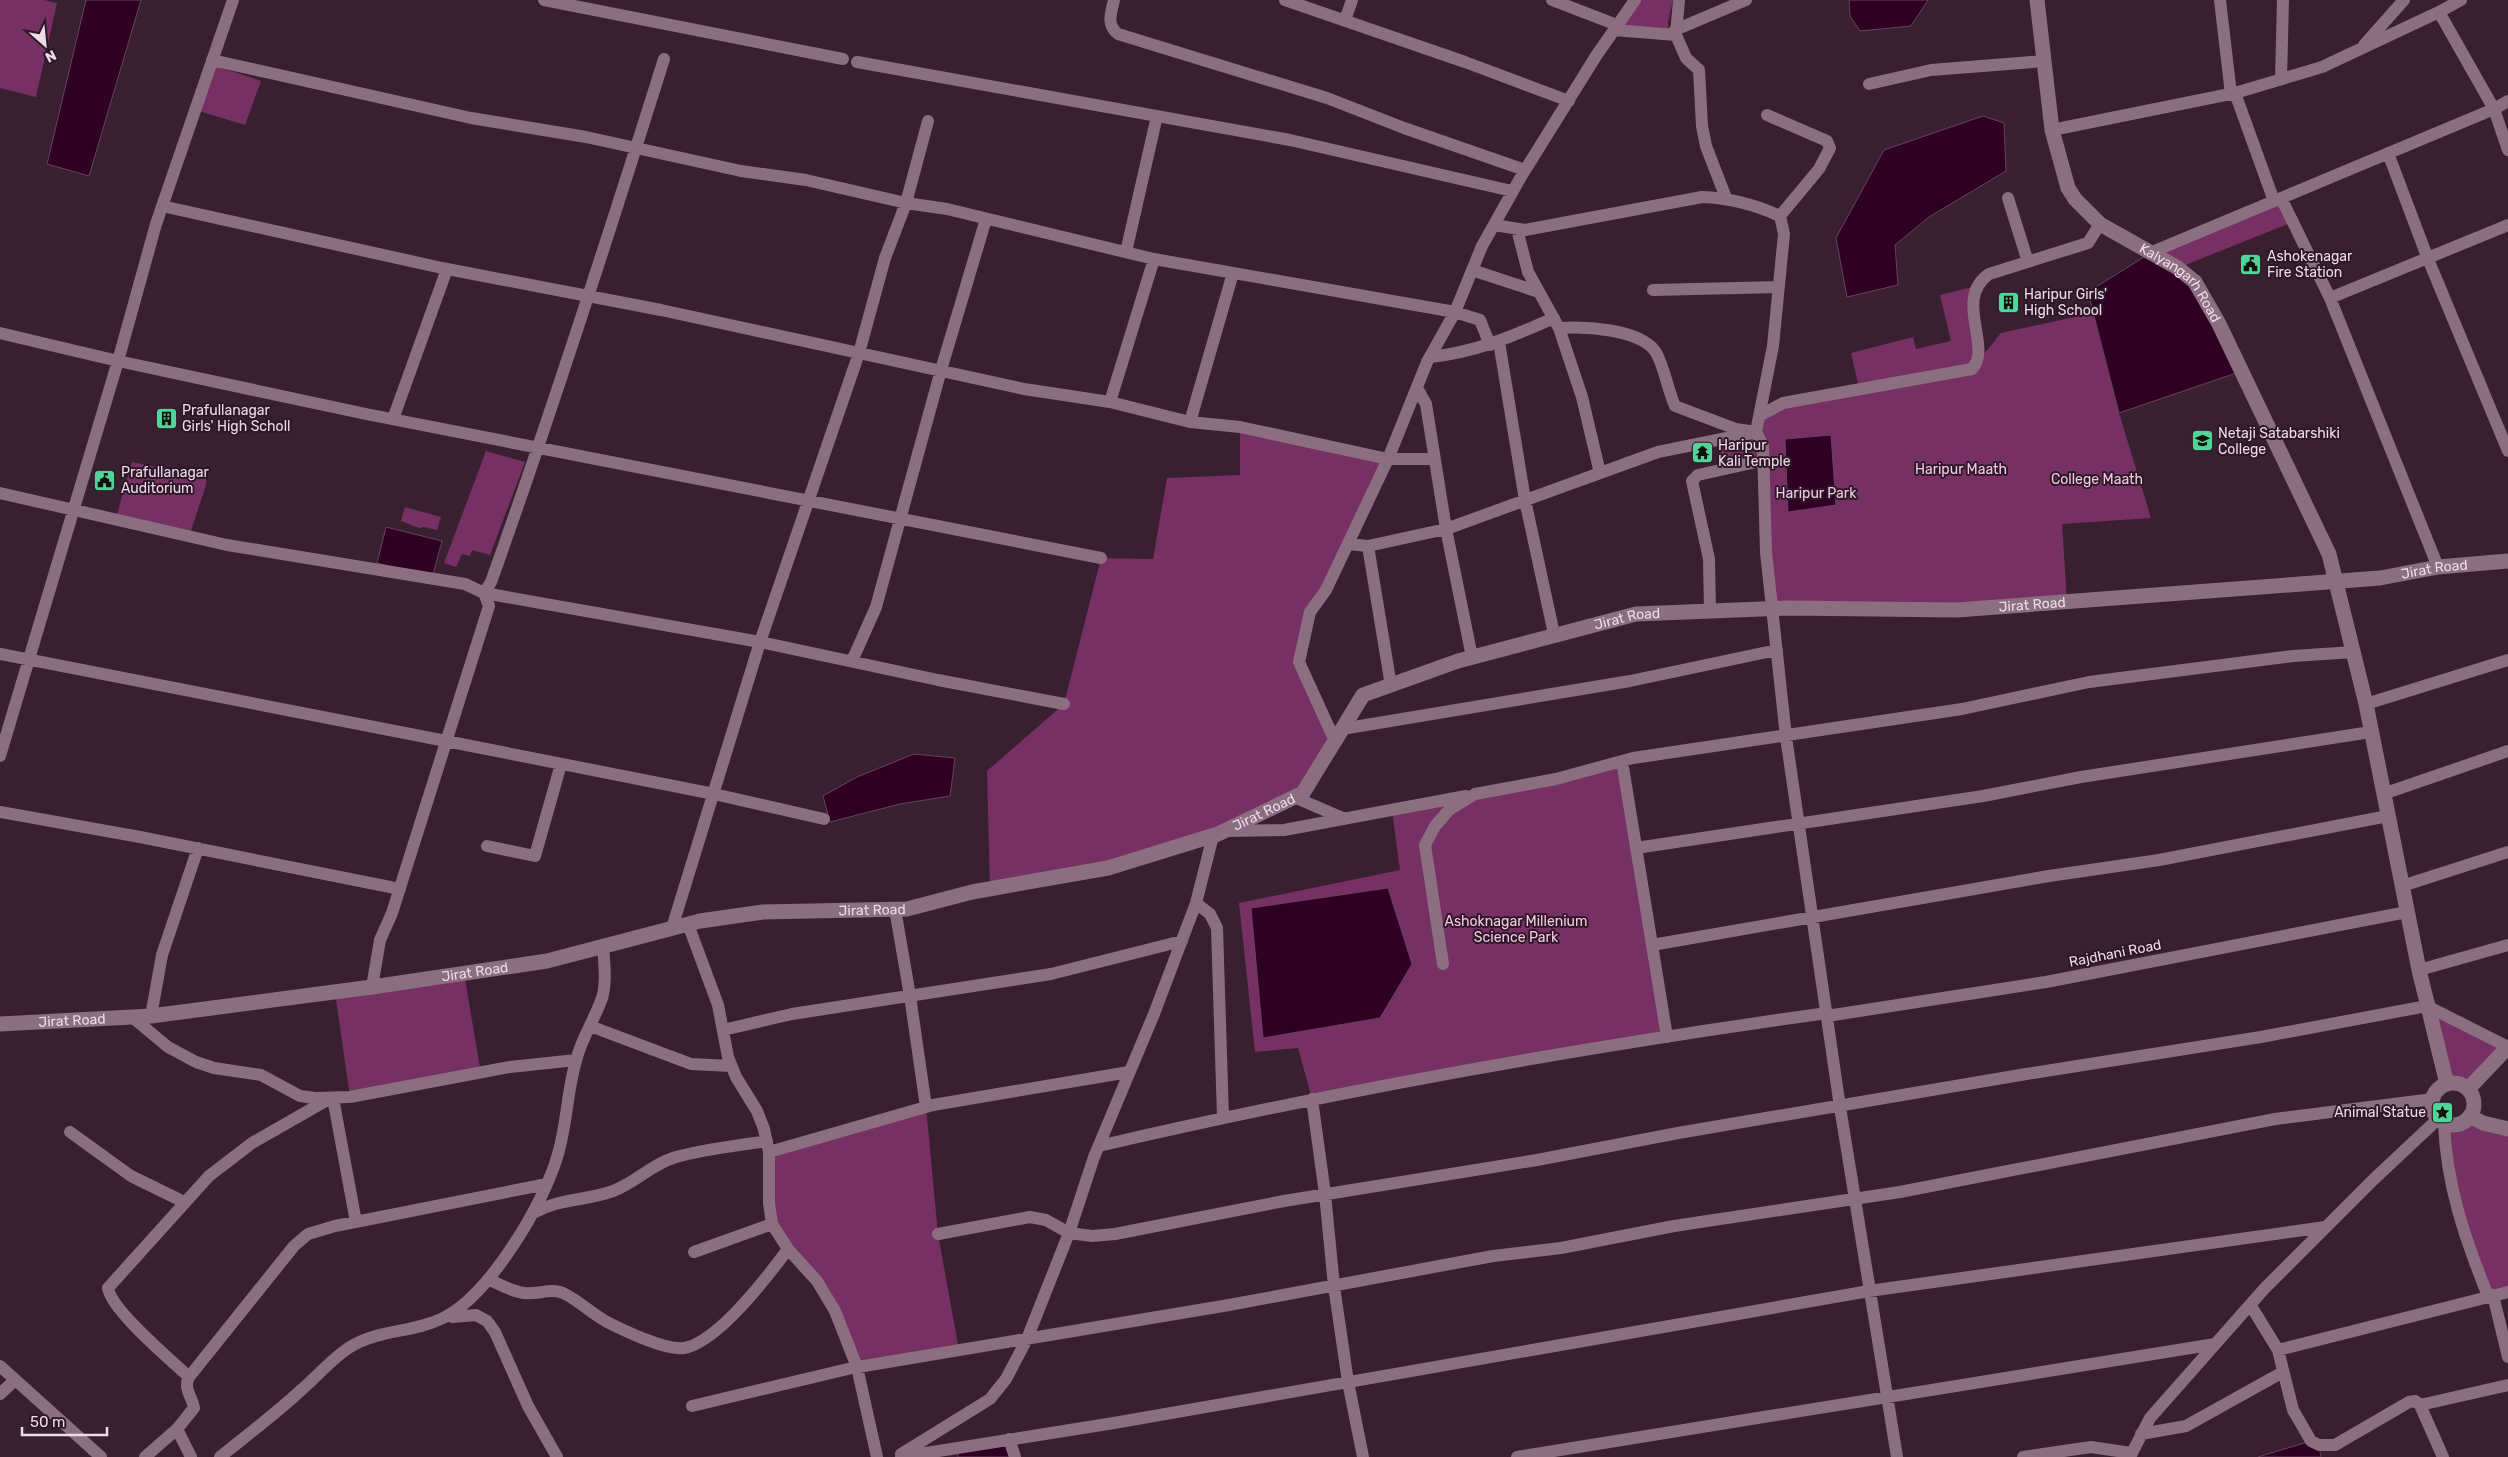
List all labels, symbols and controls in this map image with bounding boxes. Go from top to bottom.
north arrow [20,20,70,70]
text: N [42,46,59,66]
street label: Kalyangarh Road [2136,240,2224,325]
place label: Ashokenagar Fire Station [2267,248,2353,281]
public building icon: Ashokenagar Fire Station [2239,252,2263,276]
place label: Haripur Girls' High School [2024,286,2107,319]
building icon: Haripur Girls' High School [1996,290,2020,314]
place label: Prafullanagar Girls' High Scholl [182,402,290,435]
building icon: Prafullanagar Girls' High Scholl [154,406,178,430]
place label: Netaji Satabarshiki College [2218,425,2340,458]
school or university icon: Netaji Satabarshiki College [2190,429,2214,453]
place label: Haripur Kali Temple [1718,437,1791,470]
temple icon: Haripur Kali Temple [1690,441,1714,465]
park label: Haripur Maath [1915,461,2007,478]
place label: Prafullanagar Auditorium [121,464,210,497]
public building icon: Prafullanagar Auditorium [93,468,117,492]
park label: College Maath [2051,471,2143,488]
park label: Haripur Park [1776,485,1857,502]
street label: Jirat Road [2400,556,2468,583]
street label: Jirat Road [1998,594,2066,616]
street label: Jirat Road [1592,605,1660,634]
street label: Jirat Road [1230,790,1298,835]
street label: Jirat Road [838,901,906,919]
park label: Ashoknagar Millenium Science Park [1445,913,1587,946]
street label: Rajdhani Road [2068,936,2163,971]
street label: Jirat Road [440,959,509,986]
street label: Jirat Road [38,1010,106,1031]
place icon: Animal Statue [2430,1100,2454,1124]
place label: Animal Statue [2334,1104,2426,1121]
scale bar [22,1404,108,1436]
text: 50 m [30,1413,65,1431]

